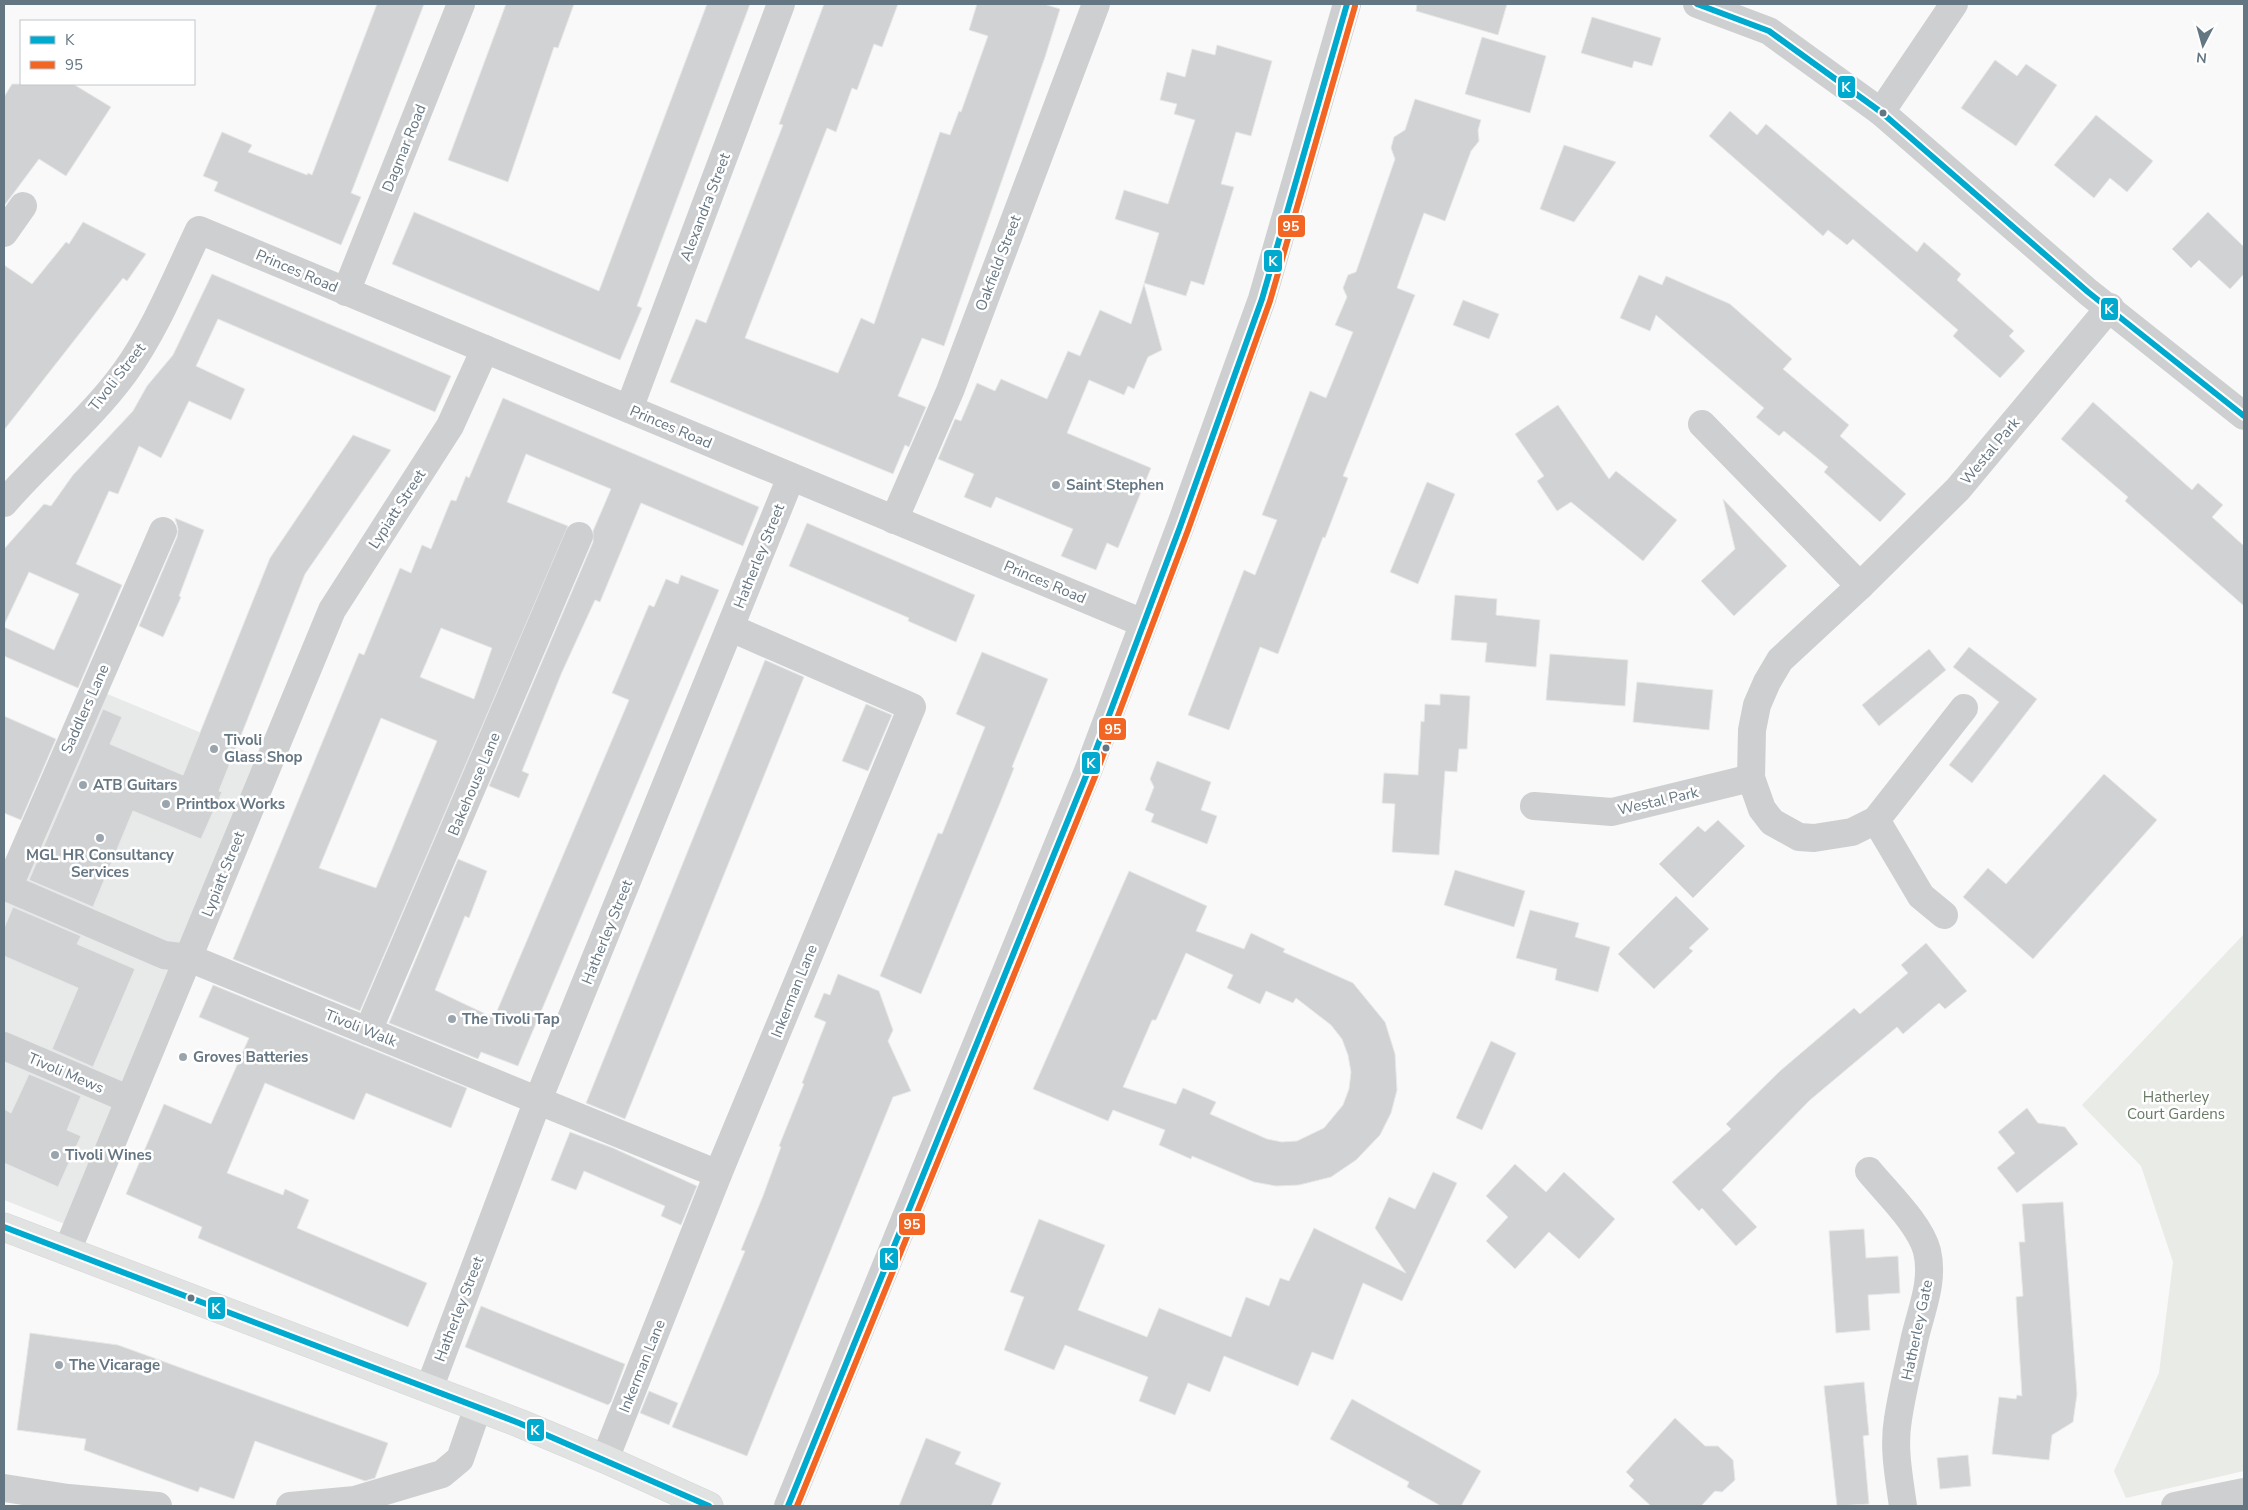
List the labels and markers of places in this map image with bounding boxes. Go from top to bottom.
unlabelled marker [1878,108,1888,118]
place label: Saint Stephen [1066,475,1164,495]
marker: Saint Stephen [1050,479,1062,491]
place label: Tivoli Glass Shop [224,730,303,767]
marker: Tivoli Glass Shop [208,743,220,755]
unlabelled marker [1101,743,1111,753]
place label: ATB Guitars [93,775,177,795]
marker: ATB Guitars [77,779,89,791]
place label: Printbox Works [176,794,285,814]
marker: Printbox Works [160,798,172,810]
marker: MGL HR Consultancy Services [94,832,106,844]
place label: MGL HR Consultancy Services [26,845,174,882]
place label: The Tivoli Tap [462,1009,560,1029]
marker: The Tivoli Tap [446,1013,458,1025]
place label: Groves Batteries [193,1047,308,1067]
marker: Groves Batteries [177,1051,189,1063]
place label: Tivoli Wines [65,1145,152,1165]
marker: Tivoli Wines [49,1149,61,1161]
unlabelled marker [186,1293,196,1303]
place label: The Vicarage [69,1355,160,1375]
marker: The Vicarage [53,1359,65,1371]

